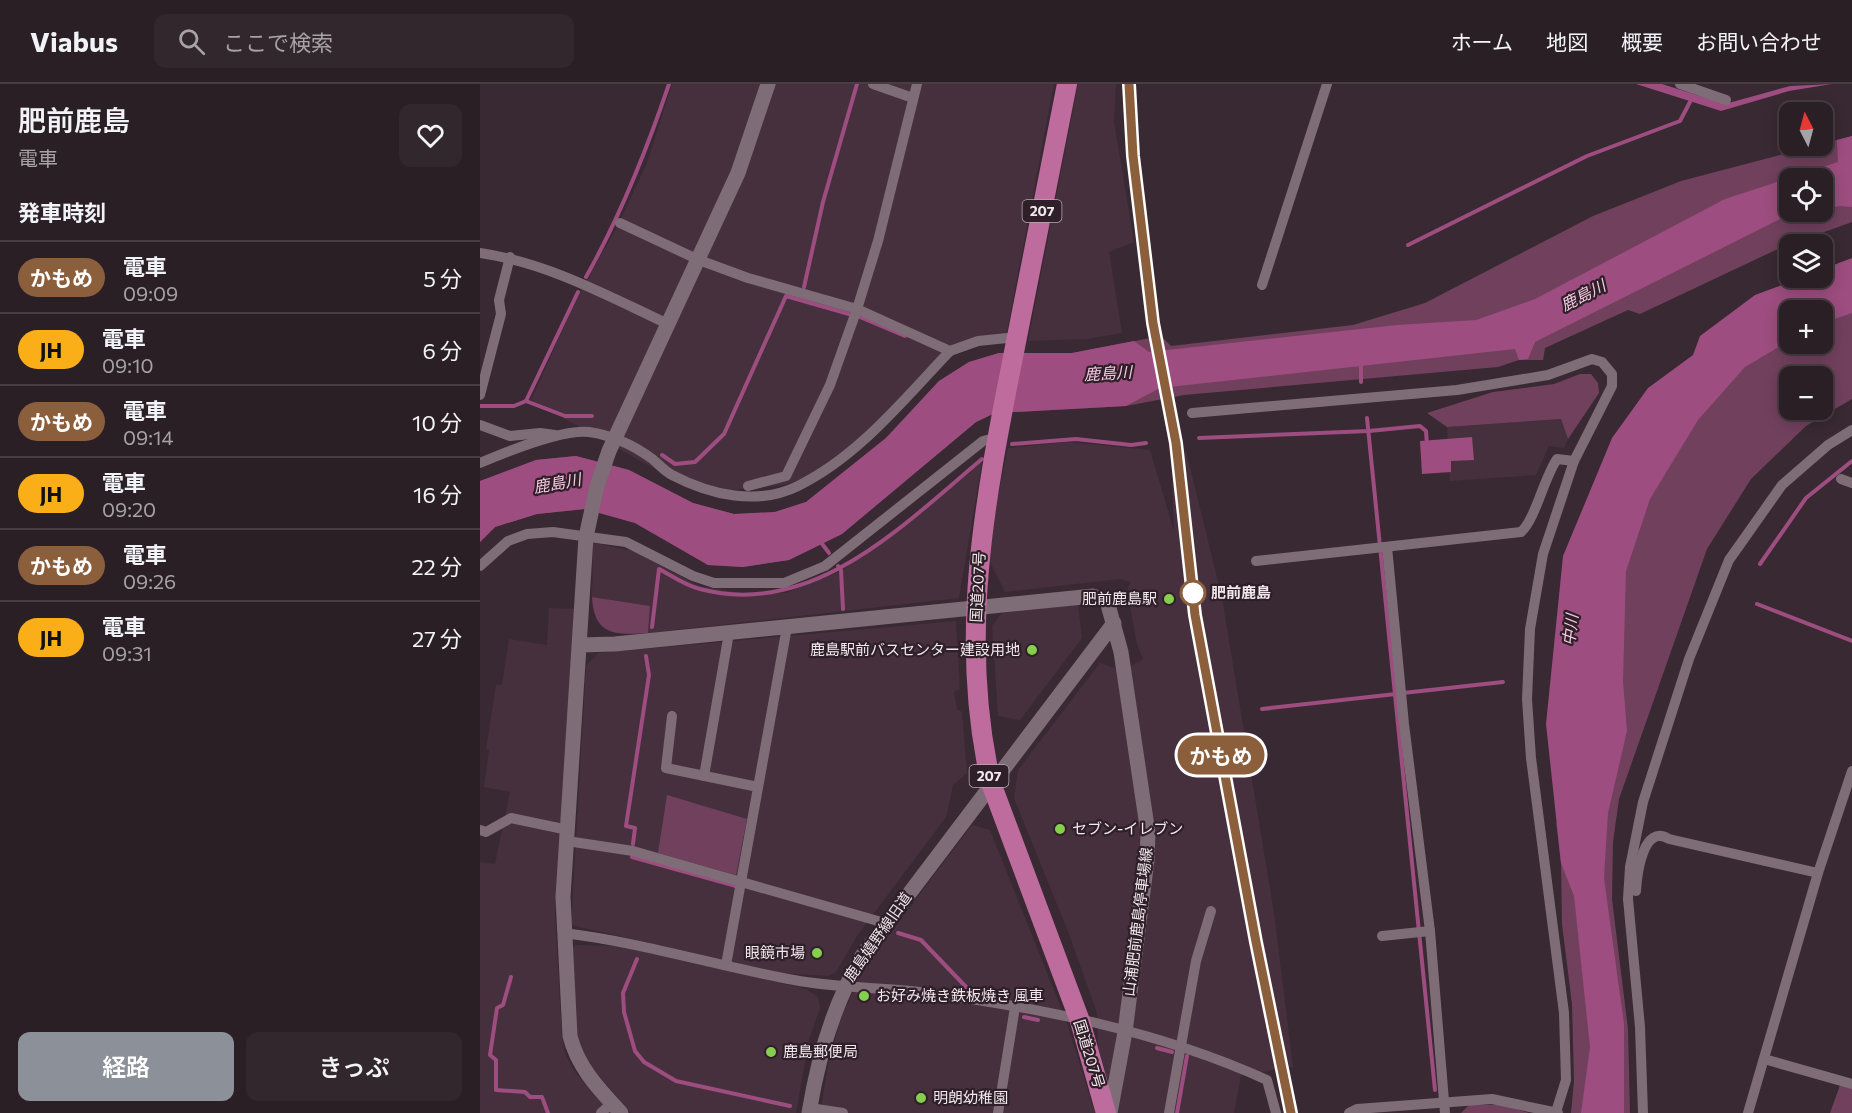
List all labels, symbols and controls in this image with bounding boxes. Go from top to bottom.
search box [154,14,574,68]
text: Viabus [30,24,118,58]
icon: search [175,25,208,58]
text: ここで検索 [223,29,333,56]
text: ホーム [1451,29,1513,54]
text: 地図 [1546,29,1588,54]
text: 概要 [1621,29,1663,54]
text: お問い合わせ [1696,29,1822,54]
north arrow [1779,102,1833,156]
map controls [1779,102,1833,420]
text: 肥前鹿島 [18,103,130,137]
button: heart [399,104,462,167]
text: 電車 [18,146,58,170]
button: locate [1779,168,1833,222]
text: 発車時刻 [18,199,106,226]
road number: 207 [1022,200,1062,222]
button: layers [1779,234,1833,288]
text: 電車 [123,253,167,280]
text: かもめ [30,265,93,290]
text: 5 分 [423,265,462,292]
water label: 鹿島川 [1557,274,1610,314]
text: 09:09 [123,281,178,305]
button: + [1779,300,1833,354]
text: 電車 [102,325,146,352]
text: JH [40,337,62,362]
text: 6 分 [422,337,462,364]
text: 09:10 [102,353,154,377]
water label: 鹿島川 [1084,362,1134,383]
button: − [1779,366,1833,420]
text: 電車 [123,397,167,424]
text: かもめ [30,409,93,434]
text: 10 分 [412,409,462,436]
text: 09:14 [123,425,173,449]
text: 電車 [102,469,146,496]
water label: 鹿島川 [532,469,584,496]
text: JH [40,481,62,506]
text: 16 分 [413,481,462,508]
text: 09:20 [102,497,156,521]
text: 電車 [123,541,167,568]
street label: 国道207号 [966,551,988,623]
text: かもめ [30,553,93,578]
text: 22 分 [411,553,462,580]
text: 09:26 [123,569,176,593]
marker: 肥前鹿島 [1180,580,1206,606]
place label: 肥前鹿島 [1211,583,1271,601]
place label: 肥前鹿島駅 [1082,589,1157,607]
marker: 肥前鹿島駅 [1162,592,1176,606]
water label: 中川 [1558,611,1581,647]
text: 電車 [102,613,146,640]
text: JH [40,625,62,650]
text: 27 分 [412,625,462,652]
place label: 鹿島駅前バスセンター建設用地 [810,640,1020,658]
text: 09:31 [102,641,152,665]
marker: 鹿島駅前バスセンター建設用地 [1025,643,1039,657]
line badge: かもめ [1186,736,1256,774]
text: かもめ [1190,743,1253,768]
road number: 207 [970,765,1008,787]
place label: セブン-イレブン [1072,819,1183,837]
marker: セブン-イレブン [1053,822,1067,836]
street label: 山浦肥前鹿島停車場線 [1119,846,1155,997]
street label: 鹿島嬉野線旧道 [840,888,915,985]
place label: 眼鏡市場 [745,943,805,961]
marker: 眼鏡市場 [810,946,824,960]
place label: お好み焼き鉄板焼き 風車 [876,986,1044,1004]
marker: お好み焼き鉄板焼き 風車 [857,989,871,1003]
street label: 国道207号 [1071,1017,1109,1090]
button: 経路 [18,1032,234,1101]
button: きっぷ [246,1032,462,1101]
place label: 鹿島郵便局 [783,1042,858,1060]
marker: 鹿島郵便局 [764,1045,778,1059]
place label: 明朗幼稚園 [933,1088,1008,1106]
marker: 明朗幼稚園 [914,1091,928,1105]

